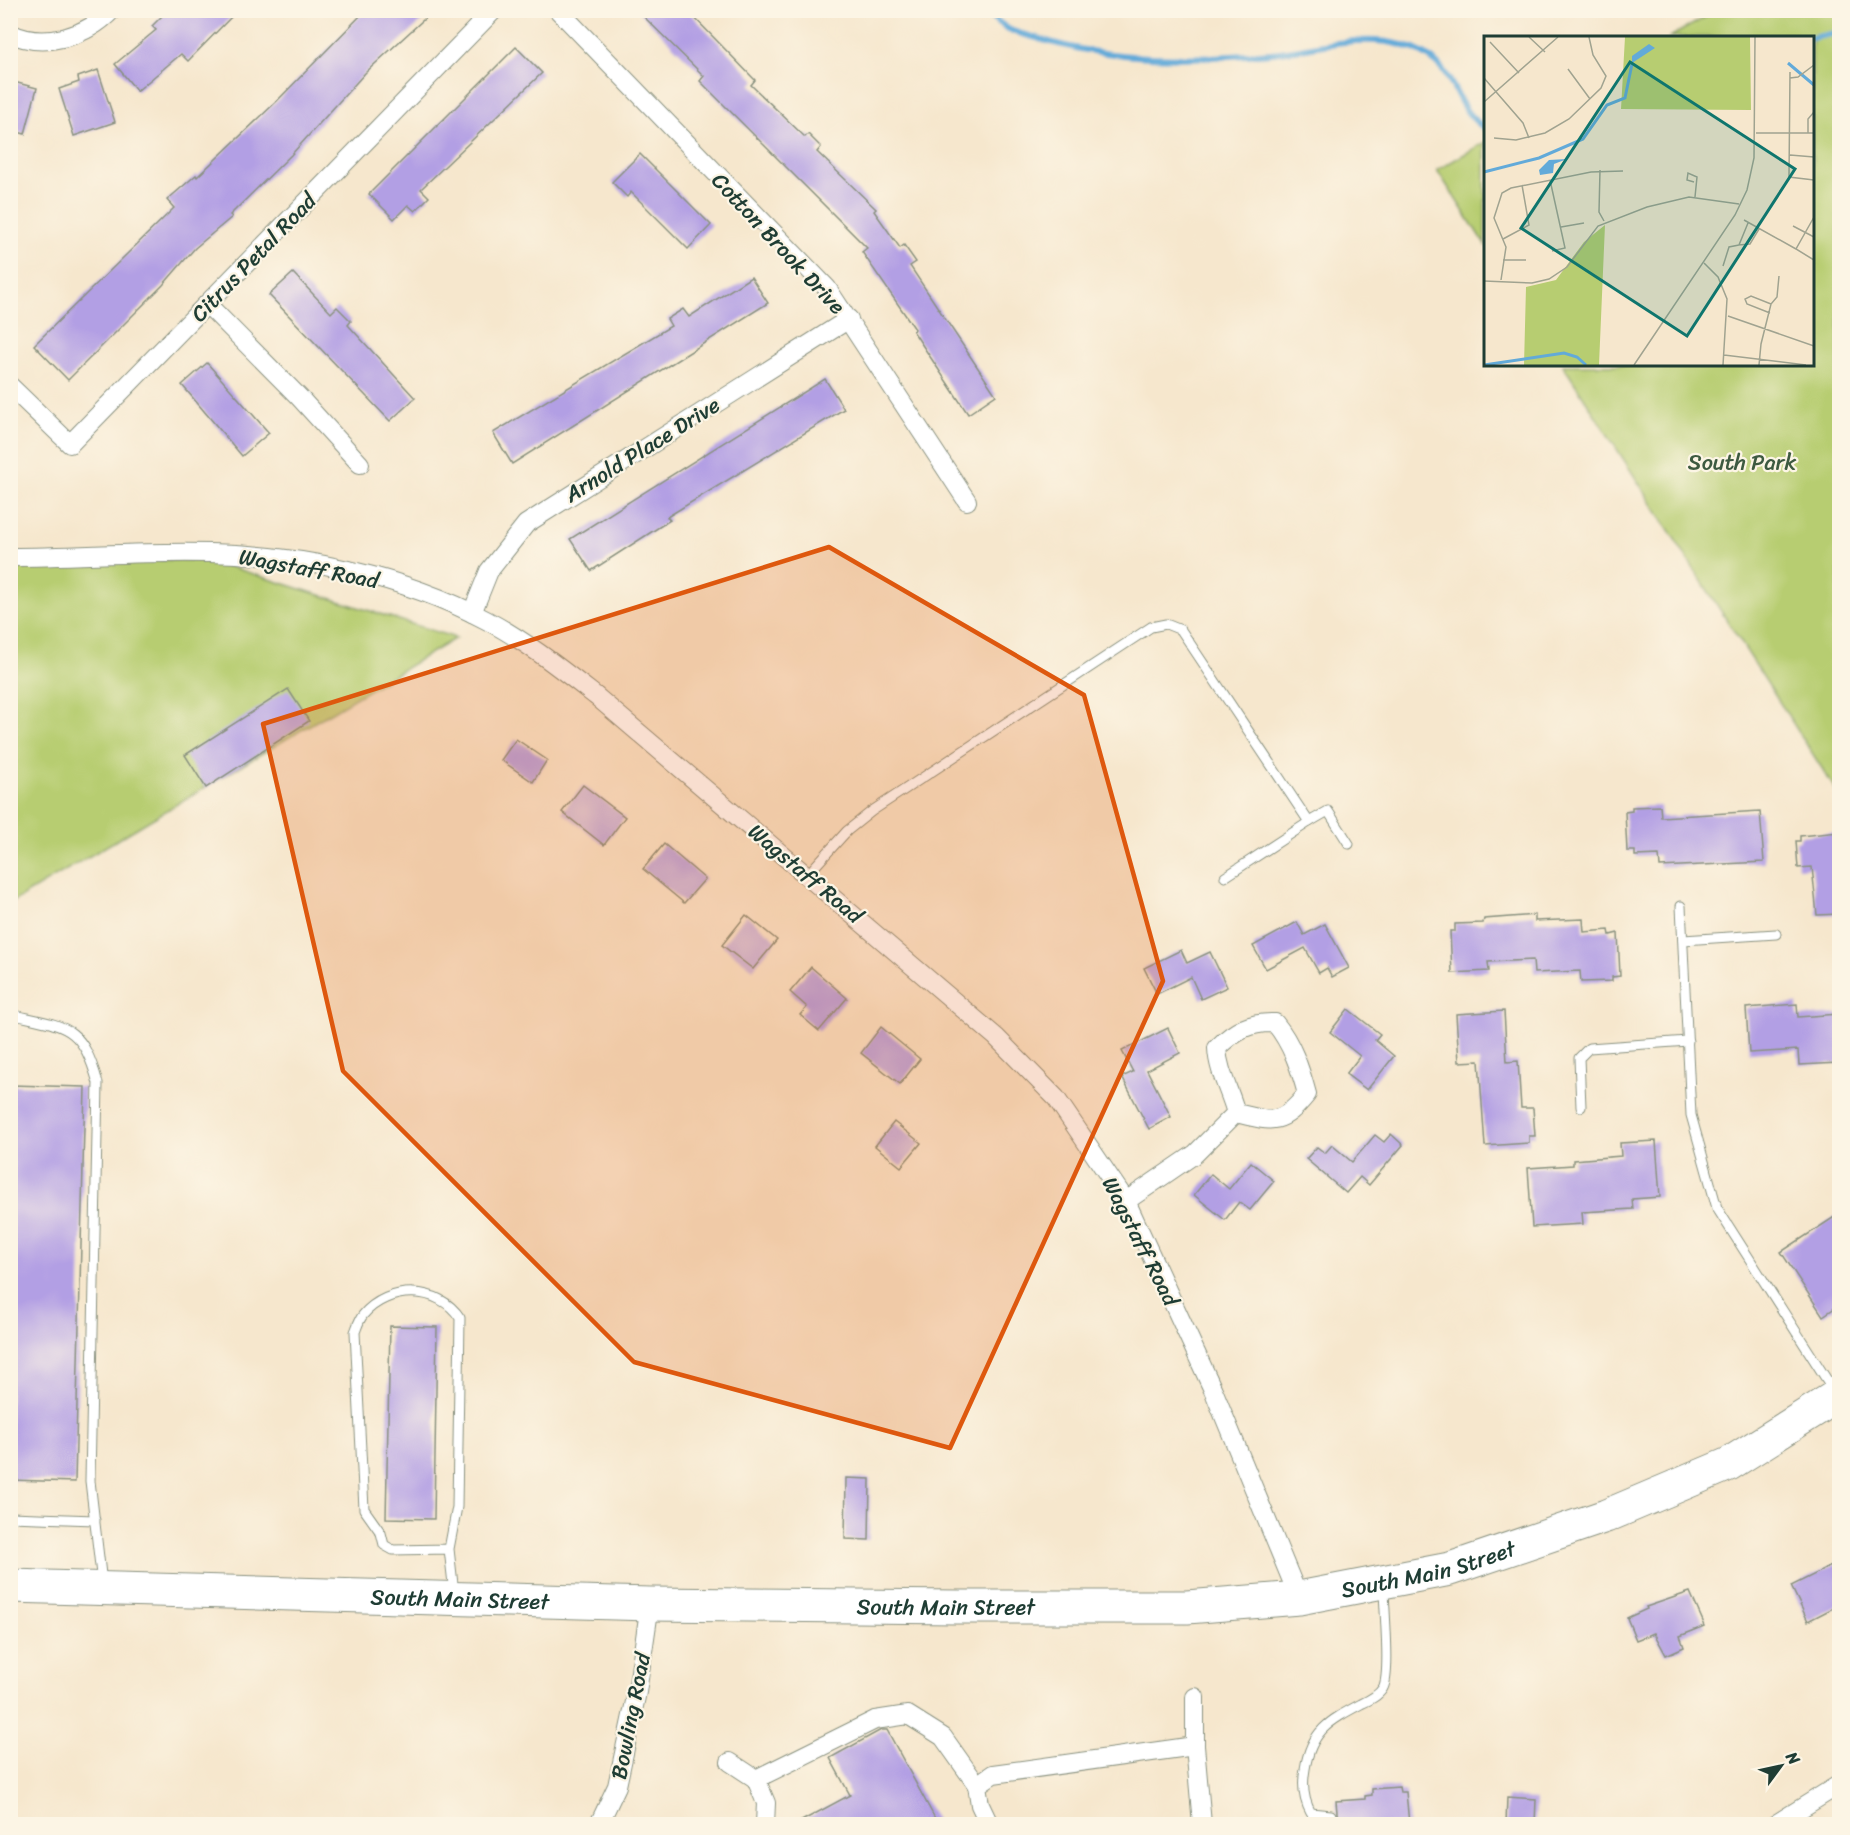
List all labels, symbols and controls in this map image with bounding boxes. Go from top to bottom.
inset map [1484,36,1814,366]
street label: Cotton Brook Drive [702,163,856,324]
street label: Citrus Petal Road [181,182,327,332]
street label: Arnold Place Drive [556,386,728,514]
park label: South Park [1688,443,1796,482]
street label: Wagstaff Road [236,537,383,600]
street label: Wagstaff Road [739,813,873,935]
street label: Wagstaff Road [1091,1169,1191,1314]
street label: South Main Street [1338,1529,1522,1610]
street label: South Main Street [370,1577,551,1621]
street label: South Main Street [856,1587,1036,1627]
street label: Bowling Road [599,1648,662,1783]
north arrow [1751,1736,1811,1796]
text: N [1777,1745,1809,1771]

